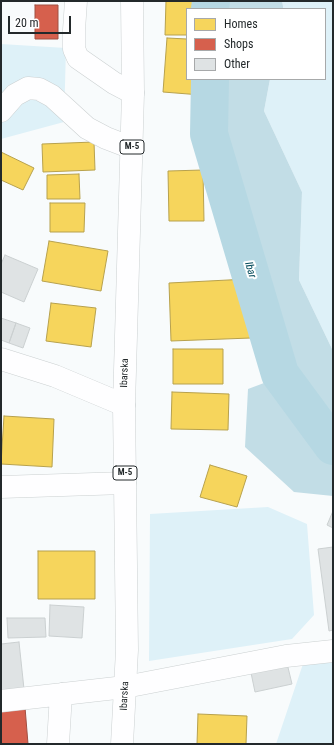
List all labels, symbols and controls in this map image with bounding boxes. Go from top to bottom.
scale bar [10,8,73,34]
legend [186,8,326,80]
text: 20 m [15,16,39,30]
text: Homes [224,17,258,31]
text: Shops [224,37,253,51]
text: Other [224,57,250,71]
road number: M-5 [120,140,144,154]
water label: Ibar [241,260,259,280]
street label: Ibarska [118,358,132,388]
road number: M-5 [113,466,137,480]
street label: Ibarska [118,681,132,711]

